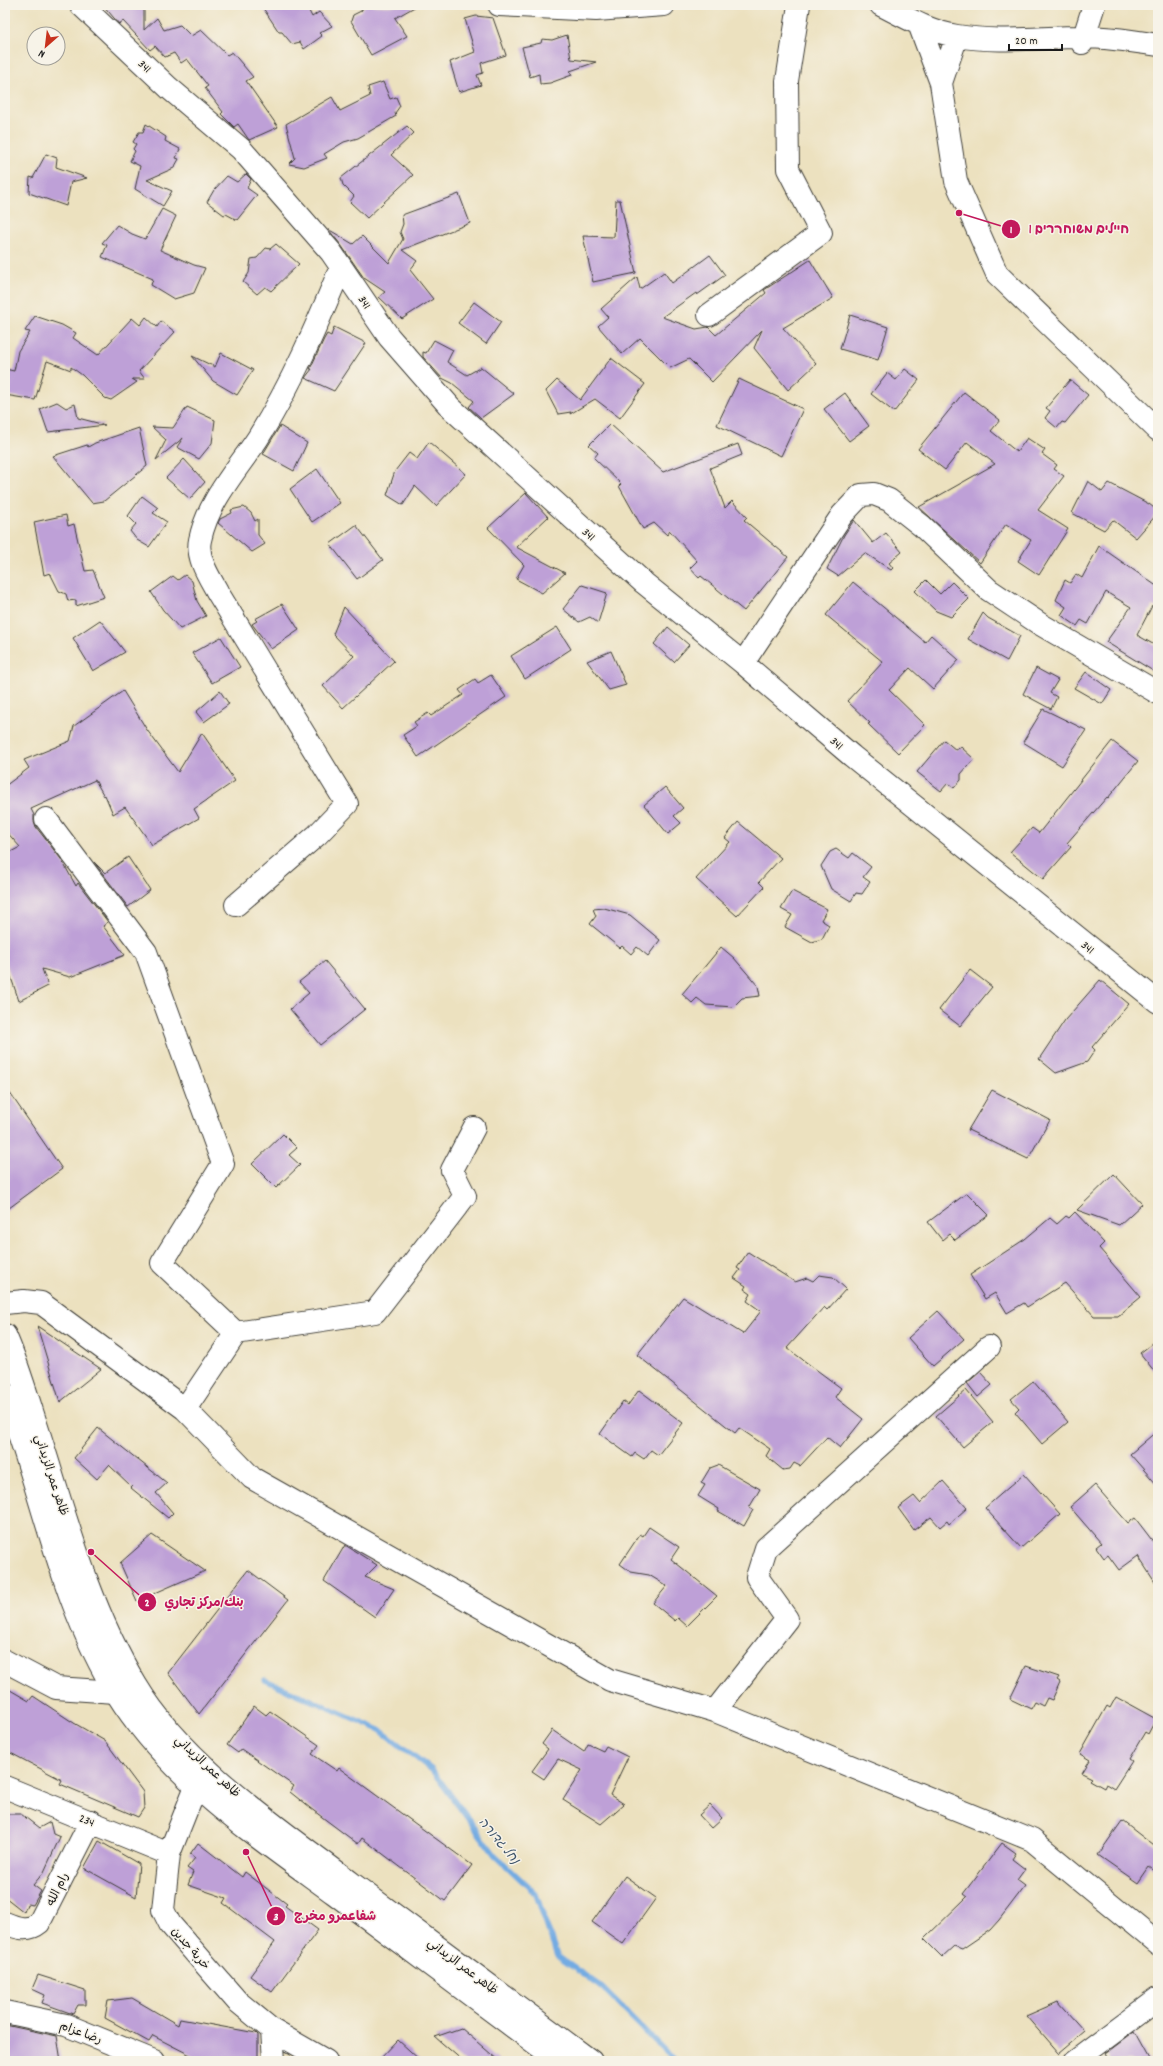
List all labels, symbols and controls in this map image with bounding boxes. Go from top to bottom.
north arrow [26,26,66,66]
scale bar [1009,26,1062,52]
text: 20 m [1015,33,1038,50]
text: N [36,44,48,61]
street label: 341 [133,56,155,78]
callout: חיילים משוחררים 1 [1001,216,1138,241]
text: חיילים משוחררים 1 [1029,221,1129,240]
text: 1 [1010,222,1013,239]
street label: 341 [353,293,374,313]
street label: 341 [578,524,598,546]
street label: 341 [826,733,846,755]
street label: 341 [1077,937,1097,959]
street label: ظاهر عمر الزيداني [28,1433,72,1519]
callout: بنك/مركز تجاري [137,1589,252,1614]
text: بنك/مركز تجاري [164,1594,244,1613]
text: 2 [144,1595,150,1612]
street label: ظاهر عمر الزيداني [170,1732,244,1803]
street label: 234 [76,1811,97,1832]
water label: נחל גדורה [473,1814,524,1870]
street label: رام الله [43,1870,74,1909]
callout: شفاعمرو مخرج [266,1903,384,1928]
text: شفاعمرو مخرج [294,1908,376,1927]
text: 3 [273,1909,279,1926]
street label: خربة جدين [166,1924,213,1974]
street label: ظاهر عمر الزيداني [423,1935,501,2000]
street label: رضا عزام [57,2018,104,2049]

